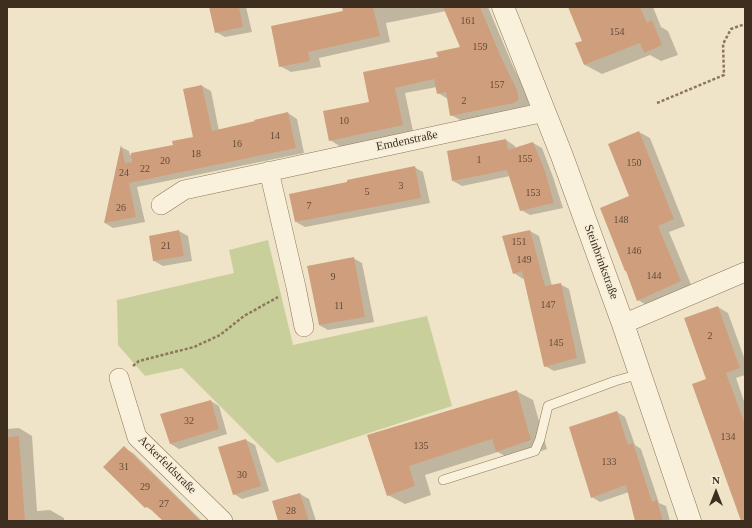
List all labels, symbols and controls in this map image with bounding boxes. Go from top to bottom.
house number: 161 [460,15,476,27]
house number: 154 [610,26,624,38]
house number: 159 [472,41,488,53]
house number: 157 [490,79,504,91]
house number: 2 [462,95,466,107]
house number: 10 [339,115,349,127]
street label: Emdenstraße [375,127,439,155]
house number: 14 [270,130,280,142]
house number: 16 [232,138,242,150]
house number: 18 [191,148,201,160]
house number: 155 [518,153,532,165]
house number: 1 [476,154,482,166]
house number: 20 [160,155,170,167]
house number: 150 [626,157,642,169]
house number: 22 [140,163,150,175]
house number: 24 [119,167,129,179]
house number: 3 [398,180,404,192]
house number: 5 [364,186,370,198]
house number: 153 [526,187,540,199]
house number: 7 [306,200,312,212]
house number: 26 [116,202,126,214]
house number: 148 [614,214,628,226]
street label: Steinbrinkstraße [581,223,621,301]
house number: 151 [512,236,526,248]
house number: 21 [161,240,171,252]
house number: 146 [626,245,642,257]
house number: 149 [516,254,532,266]
house number: 144 [646,270,662,282]
house number: 9 [330,271,336,283]
house number: 147 [540,299,556,311]
house number: 11 [334,300,344,312]
house number: 2 [708,330,712,342]
house number: 145 [548,337,564,349]
house number: 32 [184,415,194,427]
house number: 134 [720,431,736,443]
street label: Ackerfeldstraße [135,433,199,497]
house number: 135 [414,440,428,452]
house number: 133 [602,456,616,468]
house number: 31 [119,461,129,473]
house number: 30 [237,469,247,481]
north arrow [696,472,736,512]
text: N [712,474,720,486]
house number: 29 [140,481,150,493]
house number: 27 [159,498,169,510]
house number: 28 [286,505,296,517]

